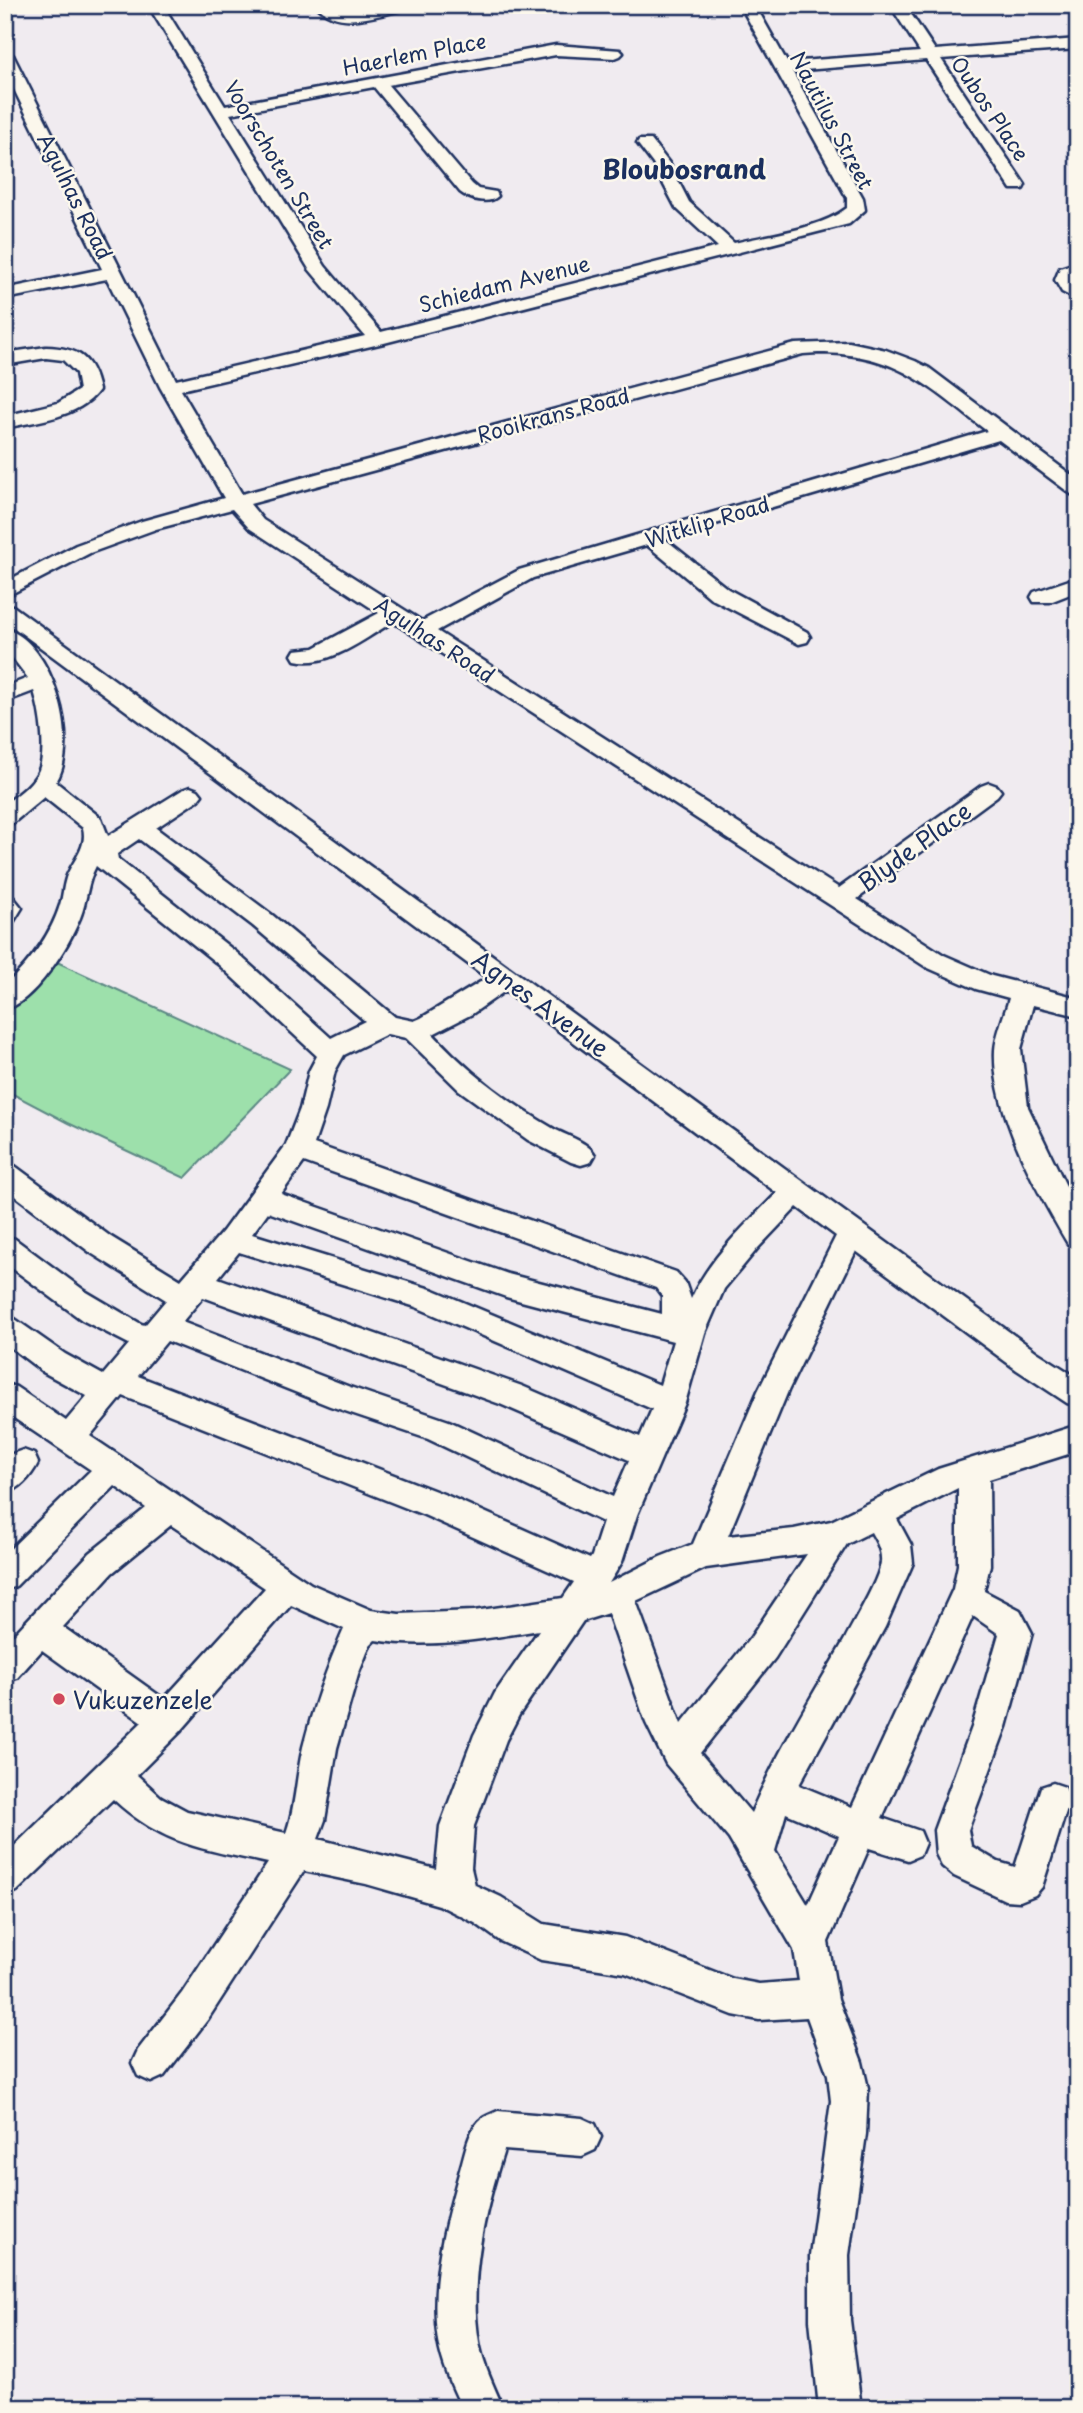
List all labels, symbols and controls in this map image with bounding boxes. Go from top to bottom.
street label: Haerlem Place [340,23,488,83]
street label: Nautilus Street [783,45,883,195]
street label: Oubos Place [944,49,1038,167]
street label: Voorschoten Street [217,74,343,254]
street label: Agulhas Road [30,127,122,265]
district label: Bloubosrand [602,149,766,188]
street label: Schiedam Avenue [415,246,593,320]
street label: Rooikrans Road [473,378,633,450]
street label: Witklip Road [641,487,773,555]
street label: Agulhas Road [368,588,502,690]
street label: Blyde Place [850,792,978,900]
street label: Agnes Avenue [465,941,617,1065]
place label: Vukuzenzele [73,1681,213,1717]
marker: Vukuzenzele [51,1691,67,1707]

